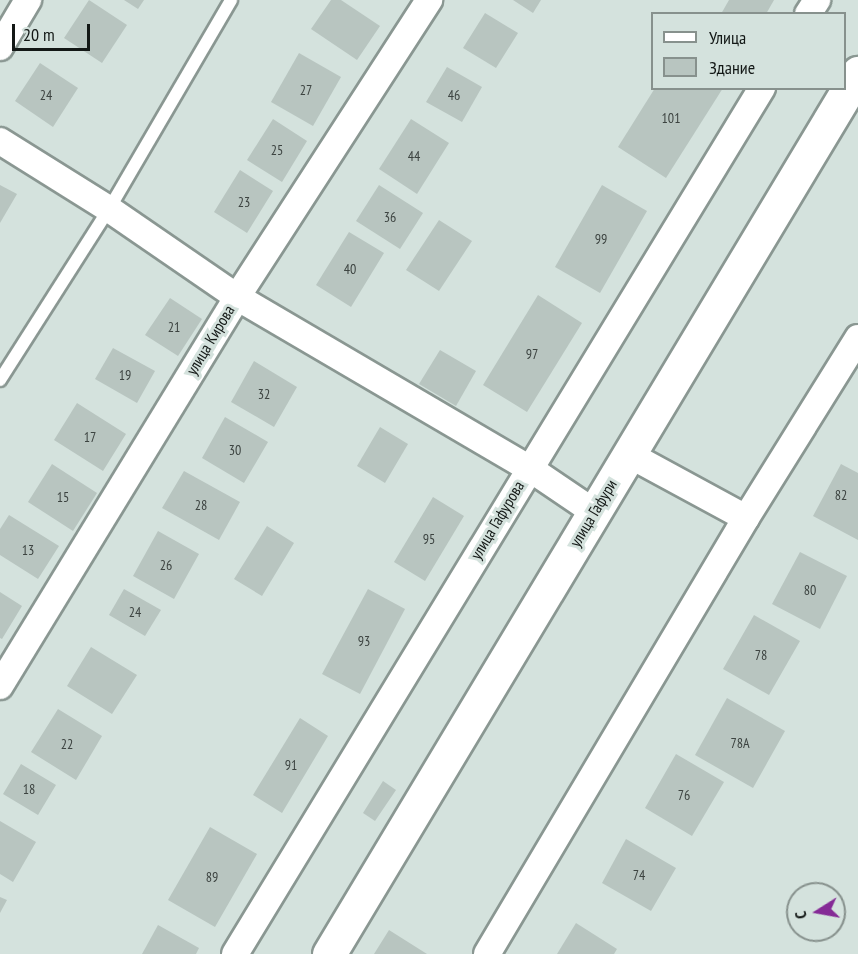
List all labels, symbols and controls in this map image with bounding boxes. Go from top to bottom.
scale bar [15,12,93,50]
legend [651,12,846,90]
text: 20 m [23,23,55,46]
text: Улица [709,26,746,49]
text: Здание [709,56,755,79]
house number: 27 [300,82,312,98]
house number: 24 [40,87,52,103]
house number: 46 [448,87,460,103]
house number: 101 [662,110,680,126]
house number: 25 [271,142,283,158]
house number: 44 [408,148,420,164]
house number: 23 [238,194,250,210]
house number: 36 [384,209,396,225]
house number: 99 [595,231,607,247]
house number: 40 [344,261,356,277]
street label: улица Кирова [182,302,238,378]
house number: 21 [168,319,180,335]
house number: 97 [526,346,538,362]
house number: 19 [119,367,131,383]
house number: 32 [258,386,270,402]
house number: 17 [84,429,96,445]
house number: 30 [229,442,241,458]
street label: улица Гафури [565,476,621,550]
street label: улица Гафурова [466,477,528,563]
house number: 82 [835,487,847,503]
house number: 15 [57,489,69,505]
house number: 28 [195,497,207,513]
house number: 95 [423,531,435,547]
house number: 13 [22,542,34,558]
house number: 26 [160,557,172,573]
house number: 80 [804,582,816,598]
house number: 24 [129,604,141,620]
house number: 93 [358,633,370,649]
house number: 78 [755,647,767,663]
house number: 78А [730,735,750,751]
house number: 22 [61,736,73,752]
house number: 91 [285,757,297,773]
house number: 18 [23,781,35,797]
house number: 76 [678,787,690,803]
house number: 74 [633,867,645,883]
house number: 89 [206,869,218,885]
north arrow [786,882,846,942]
text: С [790,910,811,921]

